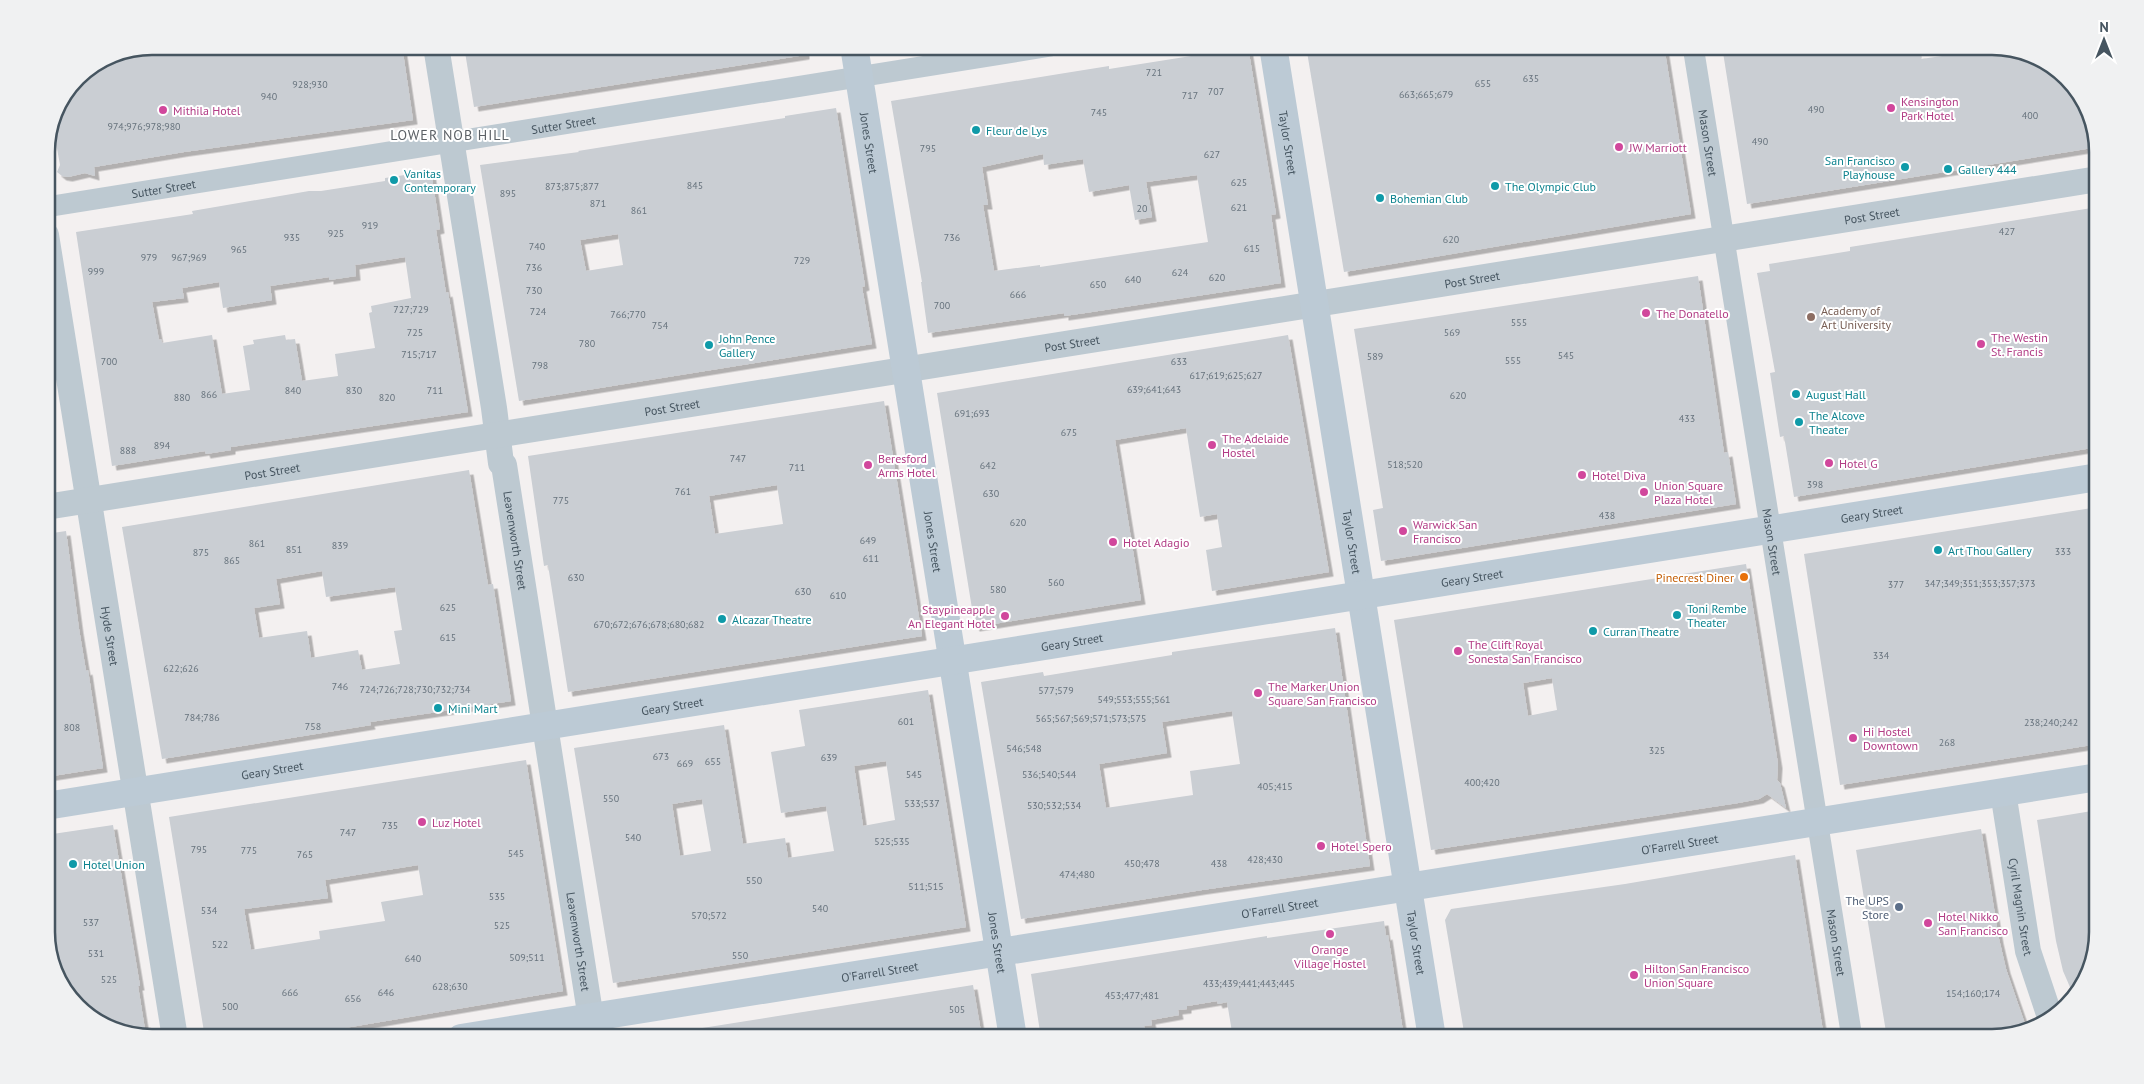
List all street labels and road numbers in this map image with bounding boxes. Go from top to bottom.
street label: Mason Street [1696,108,1721,177]
street label: Jones Street [857,110,882,174]
street label: Taylor Street [1276,110,1301,176]
street label: Sutter Street [530,112,597,137]
street label: Sutter Street [130,176,197,201]
street label: Post Street [1843,203,1901,227]
street label: Post Street [1443,267,1501,291]
street label: Post Street [1043,331,1101,355]
street label: Post Street [643,395,701,419]
street label: Post Street [243,459,301,483]
street label: Leavenworth Street [501,490,531,591]
street label: Geary Street [1840,501,1904,526]
street label: Mason Street [1760,507,1785,576]
street label: Taylor Street [1340,508,1365,575]
street label: Jones Street [921,509,946,573]
street label: Geary Street [1440,565,1504,590]
street label: Hyde Street [98,605,123,667]
street label: Geary Street [1040,629,1104,654]
street label: Geary Street [640,693,704,718]
street label: Geary Street [240,757,304,782]
street label: O'Farrell Street [1640,830,1719,857]
street label: Cyril Magnin Street [2006,857,2036,957]
street label: Leavenworth Street [564,891,594,992]
street label: O'Farrell Street [1240,894,1319,921]
street label: Mason Street [1824,908,1849,977]
street label: Taylor Street [1404,909,1429,976]
street label: Jones Street [985,910,1010,974]
street label: O'Farrell Street [840,958,919,985]

